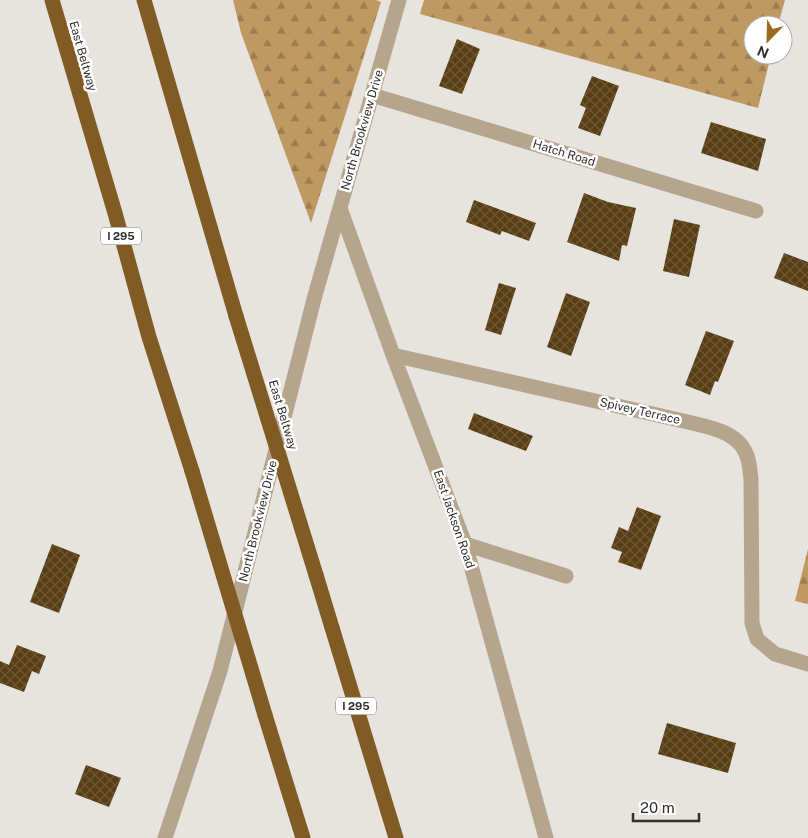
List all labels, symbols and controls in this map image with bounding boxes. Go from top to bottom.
north arrow [743,15,793,65]
street label: East Beltway [66,19,100,93]
text: N [755,42,771,61]
street label: North Brookview Drive [338,68,386,192]
street label: Hatch Road [531,137,597,169]
road number: I 295 [101,228,141,245]
street label: East Beltway [266,378,300,452]
street label: Spivey Terrace [598,395,682,427]
street label: North Brookview Drive [236,459,280,583]
street label: East Jackson Road [431,468,477,570]
road number: I 295 [336,698,376,714]
scale bar [633,790,699,822]
text: 20 m [640,799,675,816]

